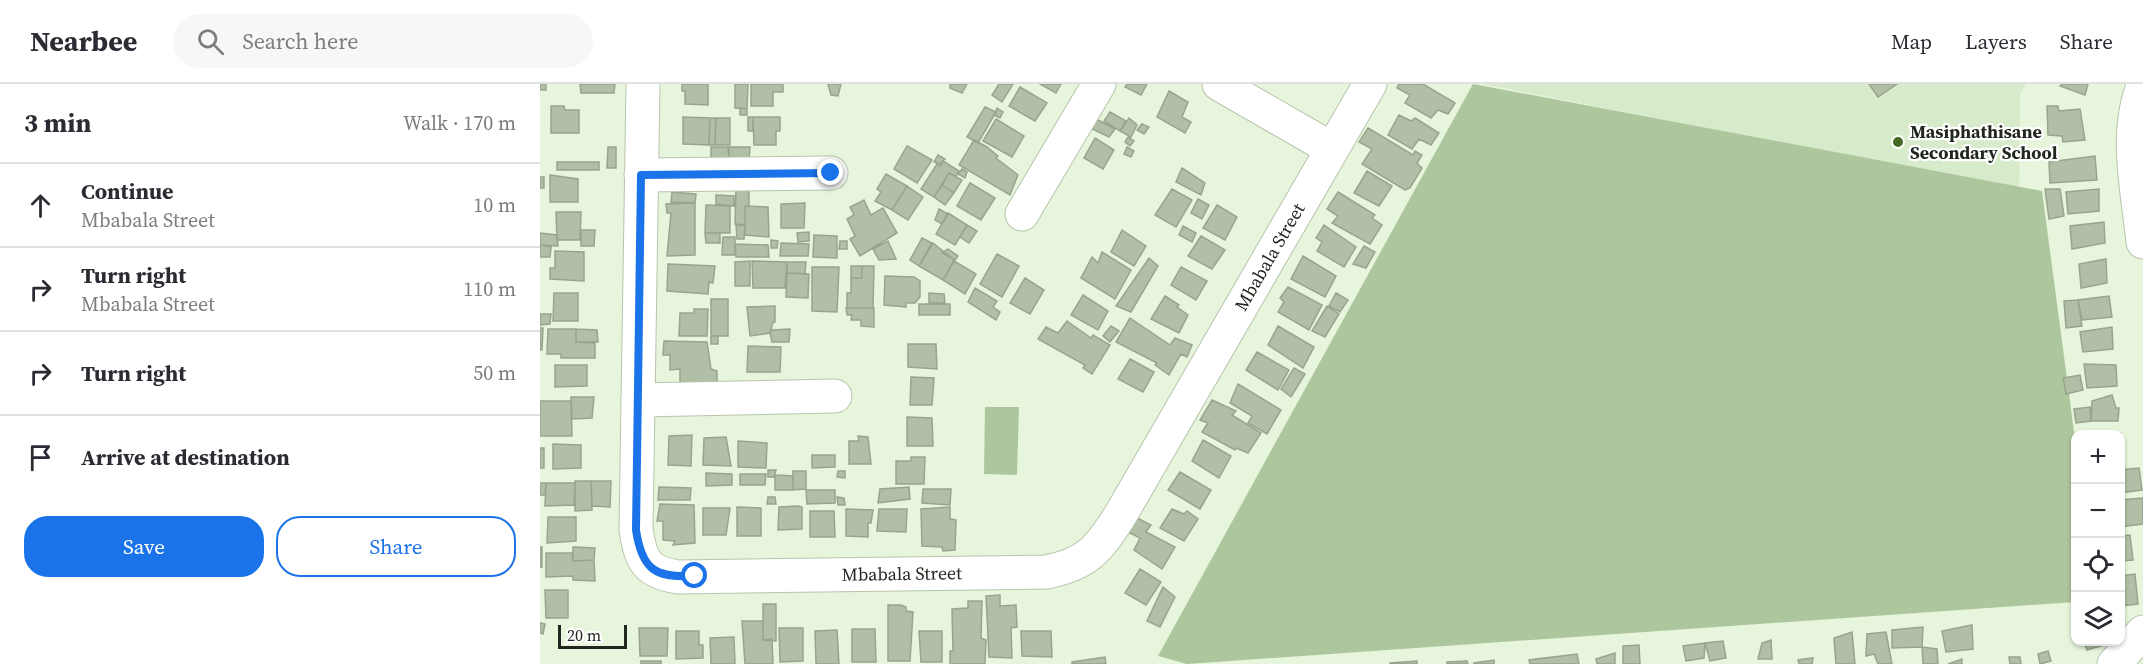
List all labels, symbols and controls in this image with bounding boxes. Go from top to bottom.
search box [173,14,593,68]
text: Nearbee [30,22,137,60]
icon: search [194,25,227,58]
text: Search here [242,26,358,56]
text: Map [1891,27,1932,56]
text: Layers [1965,27,2027,56]
text: Share [2060,27,2113,56]
text: 3 min [24,105,91,141]
text: Walk · 170 m [403,109,516,137]
place label: Masiphathisane Secondary School [1910,119,2058,165]
marker: Masiphathisane Secondary School [1891,135,1905,149]
route end [817,159,843,185]
text: Continue [81,176,174,206]
icon: ahead [24,189,57,222]
text: 10 m [473,191,516,219]
street label: Mbabala Street [1228,198,1310,315]
text: Mbabala Street [81,206,215,234]
text: Turn right [81,260,186,290]
icon: right [24,273,57,306]
text: 110 m [463,275,516,303]
text: Mbabala Street [81,290,215,318]
icon: right [24,357,57,390]
text: Turn right [81,358,186,388]
text: 50 m [473,359,516,387]
map controls [2071,430,2125,646]
button: + [2071,430,2125,484]
icon: arrive [24,441,57,474]
text: Arrive at destination [81,442,290,472]
button: − [2071,484,2125,538]
button: Save [24,516,264,577]
button: Share [276,516,516,577]
button: locate [2071,538,2125,592]
street label: Mbabala Street [841,560,962,587]
route start [681,562,707,588]
button: layers [2071,592,2125,646]
scale bar [558,622,627,650]
text: 20 m [567,624,601,646]

